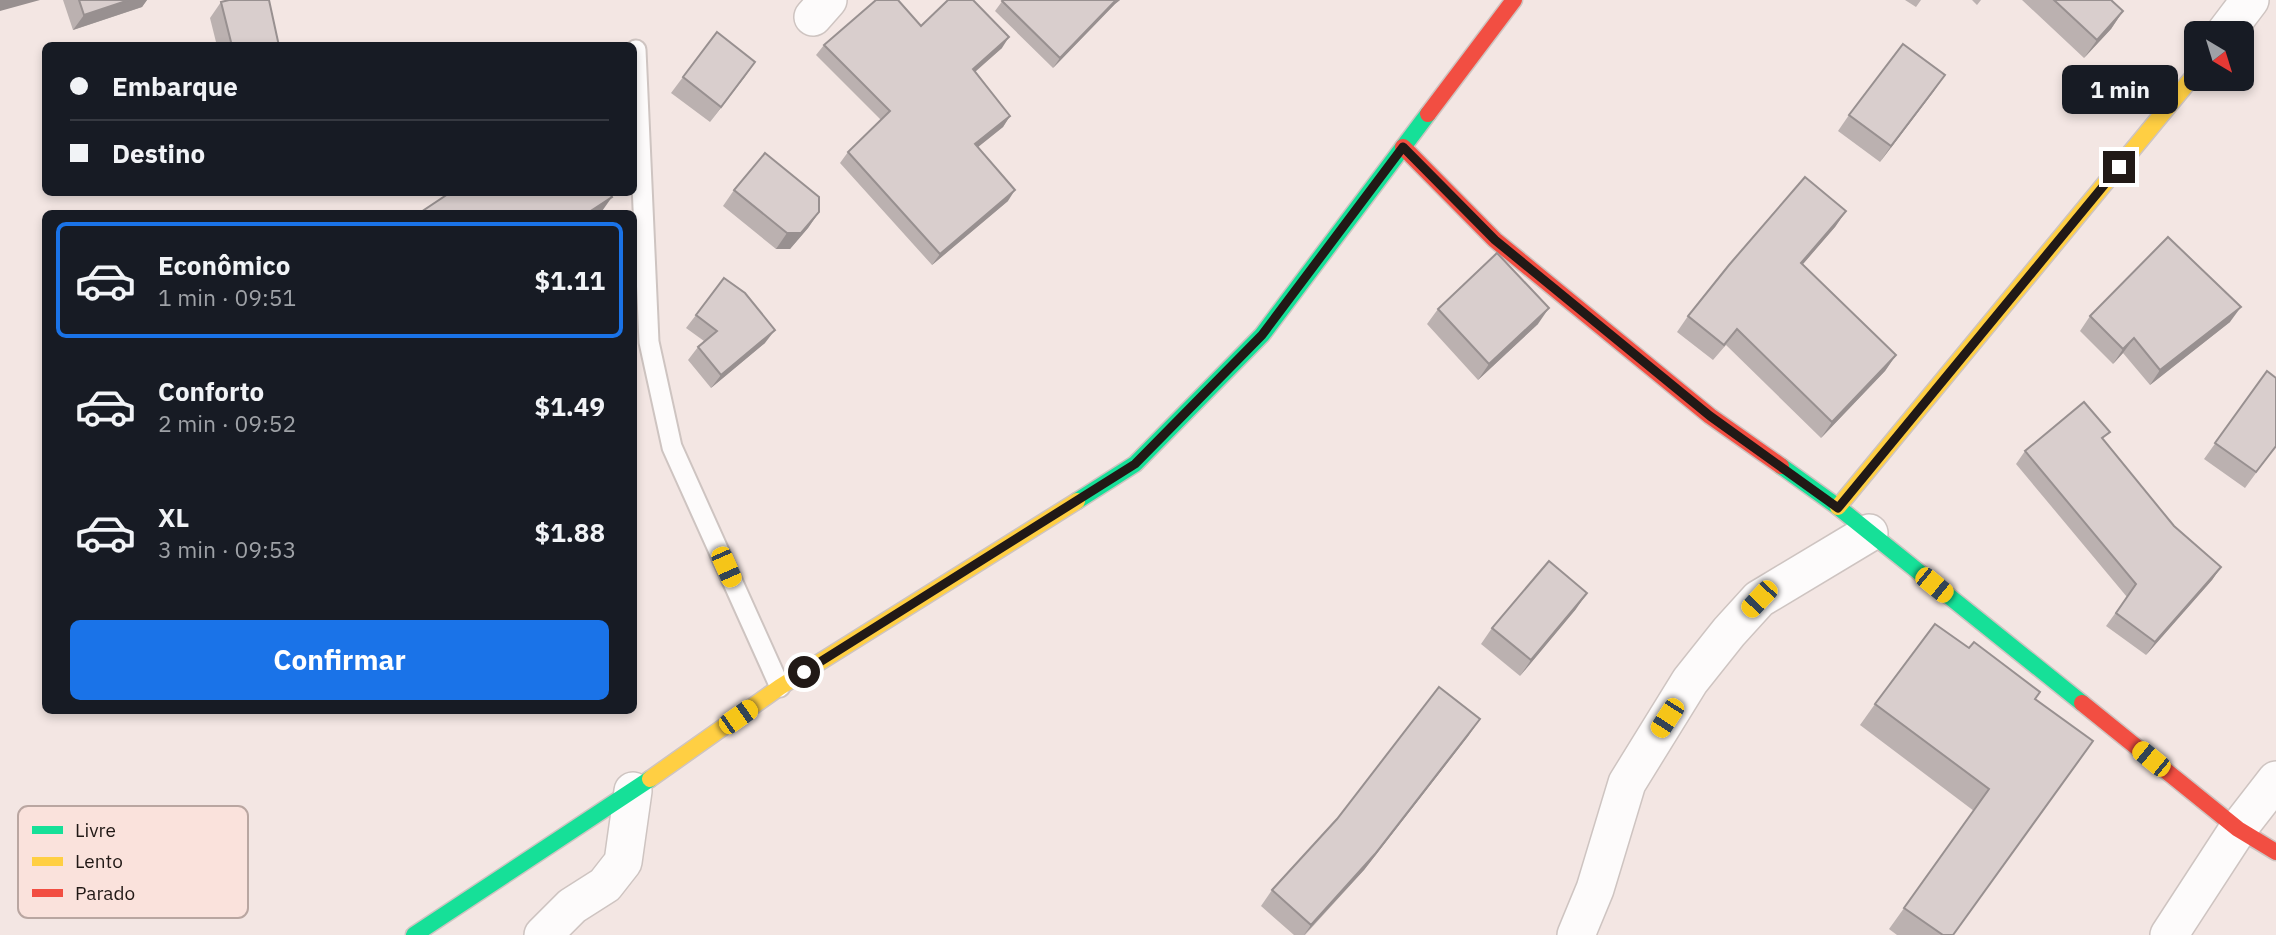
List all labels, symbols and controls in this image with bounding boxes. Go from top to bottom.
north arrow [2184,21,2254,91]
map controls [2184,21,2254,91]
callout: 1 min [2061,66,2177,114]
text: Embarque [112,69,238,103]
text: 1 min [2090,74,2150,104]
text: Destino [112,136,205,170]
route end [2103,151,2135,183]
text: Econômico [158,248,290,282]
icon: car [74,249,137,312]
text: $1.11 [535,263,605,297]
text: 1 min · 09:51 [158,282,296,312]
text: Conforto [158,374,264,408]
icon: car [74,375,137,438]
text: $1.49 [535,389,605,423]
text: 2 min · 09:52 [158,408,296,438]
text: XL [158,500,189,534]
icon: car [74,501,137,564]
text: $1.88 [535,515,605,549]
text: 3 min · 09:53 [158,534,296,564]
car [708,544,745,590]
car [1912,564,1957,606]
car [1737,576,1782,622]
button: Confirmar [70,620,609,700]
route start [788,656,820,688]
car [1647,695,1688,741]
car [715,696,762,738]
car [2129,738,2174,780]
legend [18,806,248,918]
text: Livre [75,818,116,842]
text: Lento [75,849,123,873]
text: Parado [75,881,135,905]

